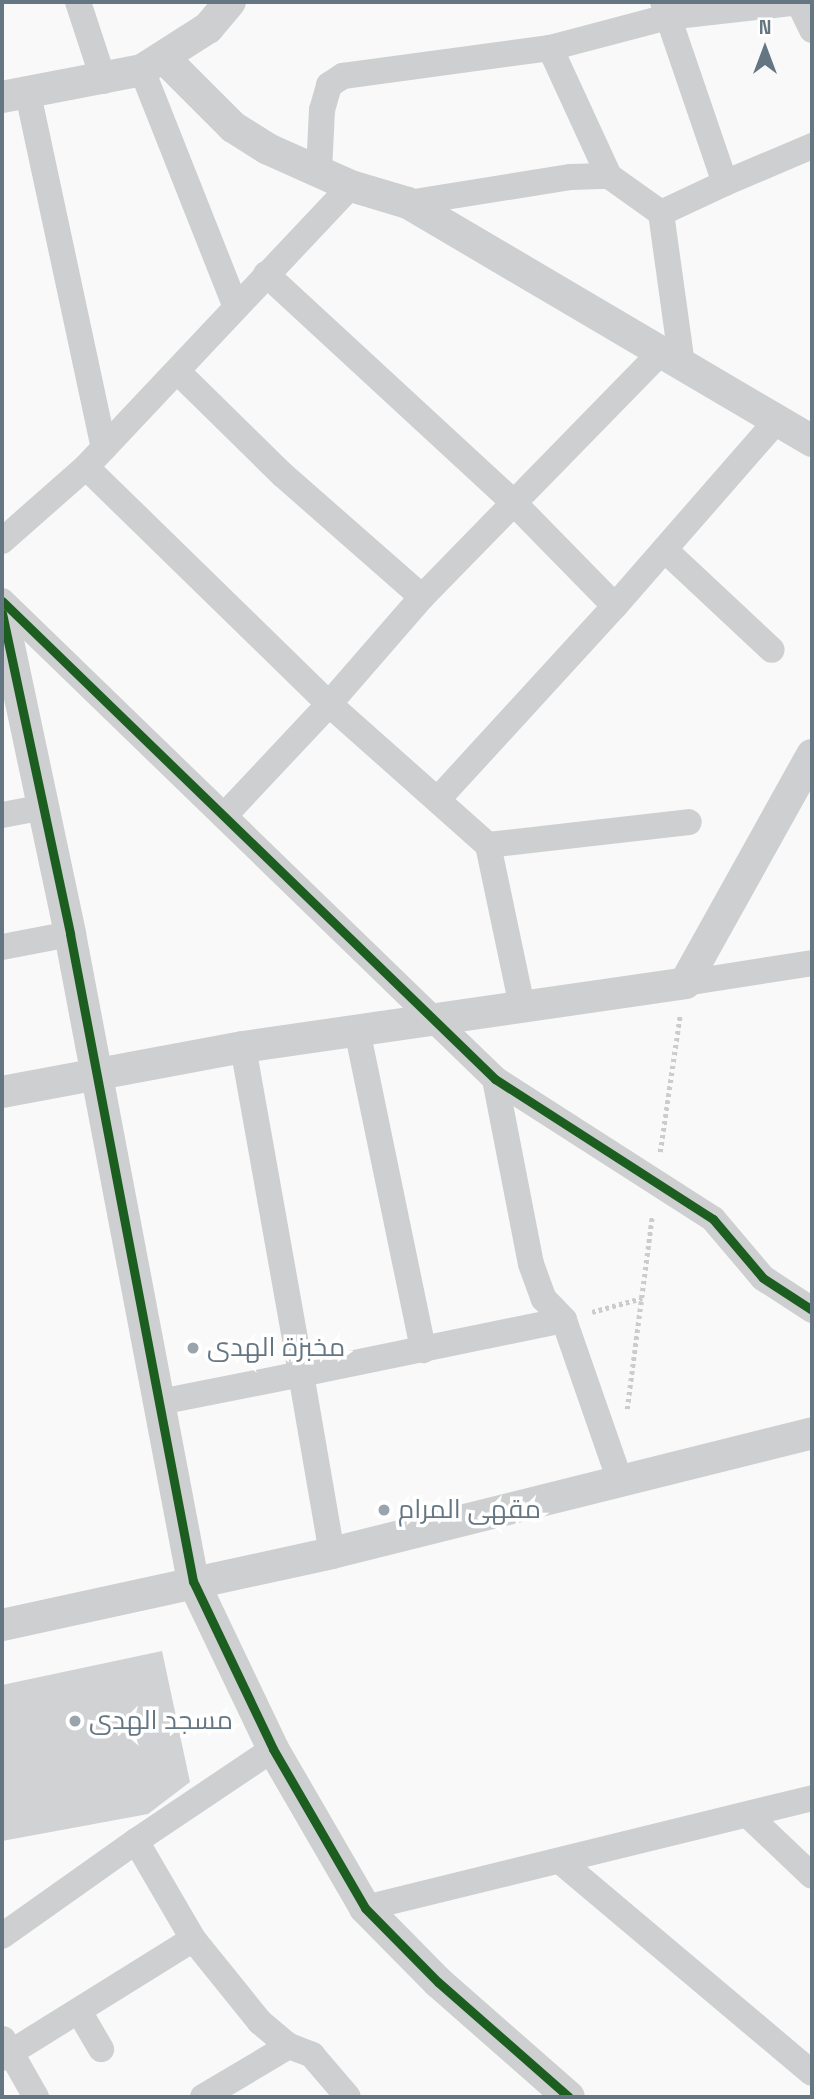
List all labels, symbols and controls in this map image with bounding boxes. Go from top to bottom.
north arrow [730,14,800,84]
text: N [759,15,771,40]
place label: مخبزة الهدى [207,1332,345,1364]
marker: مخبزة الهدى [185,1340,201,1356]
place label: مقهى المرام [398,1494,541,1526]
marker: مقهى المرام [376,1502,392,1518]
place label: مسجد الهدى [89,1705,233,1737]
marker: مسجد الهدى [67,1713,83,1729]

